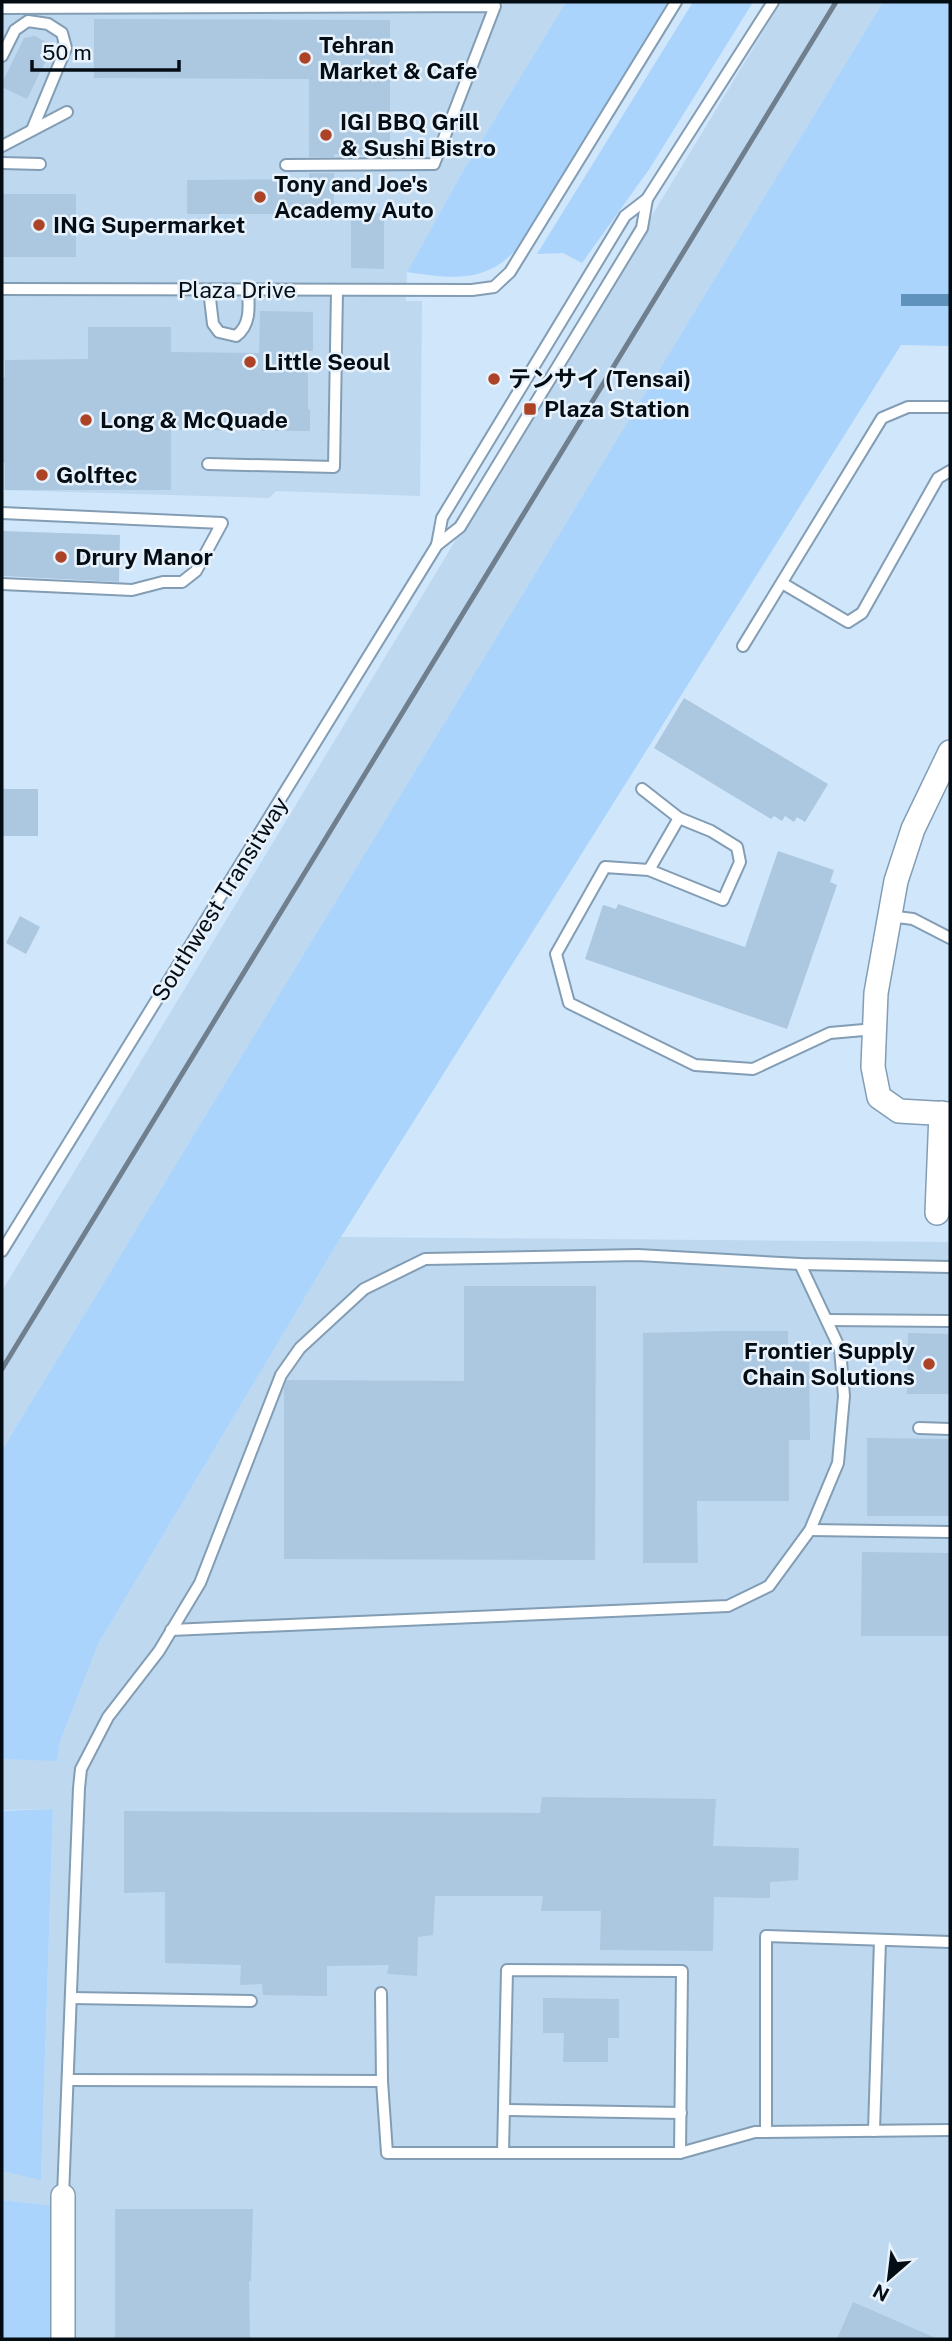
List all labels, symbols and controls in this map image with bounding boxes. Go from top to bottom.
scale bar [32,28,178,72]
place label: Tehran Market & Cafe [319,31,478,84]
text: 50 m [42,40,92,65]
marker: Tehran Market & Cafe [297,50,313,66]
place label: IGI BBQ Grill & Sushi Bistro [340,108,496,161]
marker: IGI BBQ Grill & Sushi Bistro [318,127,334,143]
place label: Tony and Joe's Academy Auto [274,170,434,223]
marker: Tony and Joe's Academy Auto [252,189,268,205]
place label: ING Supermarket [53,211,245,238]
marker: ING Supermarket [31,217,47,233]
street label: Plaza Drive [178,276,296,303]
place label: Little Seoul [264,348,391,375]
marker: Little Seoul [242,354,258,370]
place label: テンサイ (Tensai) [508,365,691,392]
marker: テンサイ (Tensai) [486,371,502,387]
place label: Plaza Station [544,395,690,422]
marker: Plaza Station [522,401,538,417]
place label: Long & McQuade [100,406,288,433]
marker: Long & McQuade [78,412,94,428]
place label: Golftec [56,461,138,488]
marker: Golftec [34,467,50,483]
place label: Drury Manor [75,543,213,570]
marker: Drury Manor [53,549,69,565]
street label: Southwest Transitway [146,791,294,1006]
place label: Frontier Supply Chain Solutions [742,1337,915,1390]
marker: Frontier Supply Chain Solutions [921,1356,937,1372]
north arrow [854,2243,924,2313]
text: N [869,2280,893,2306]

